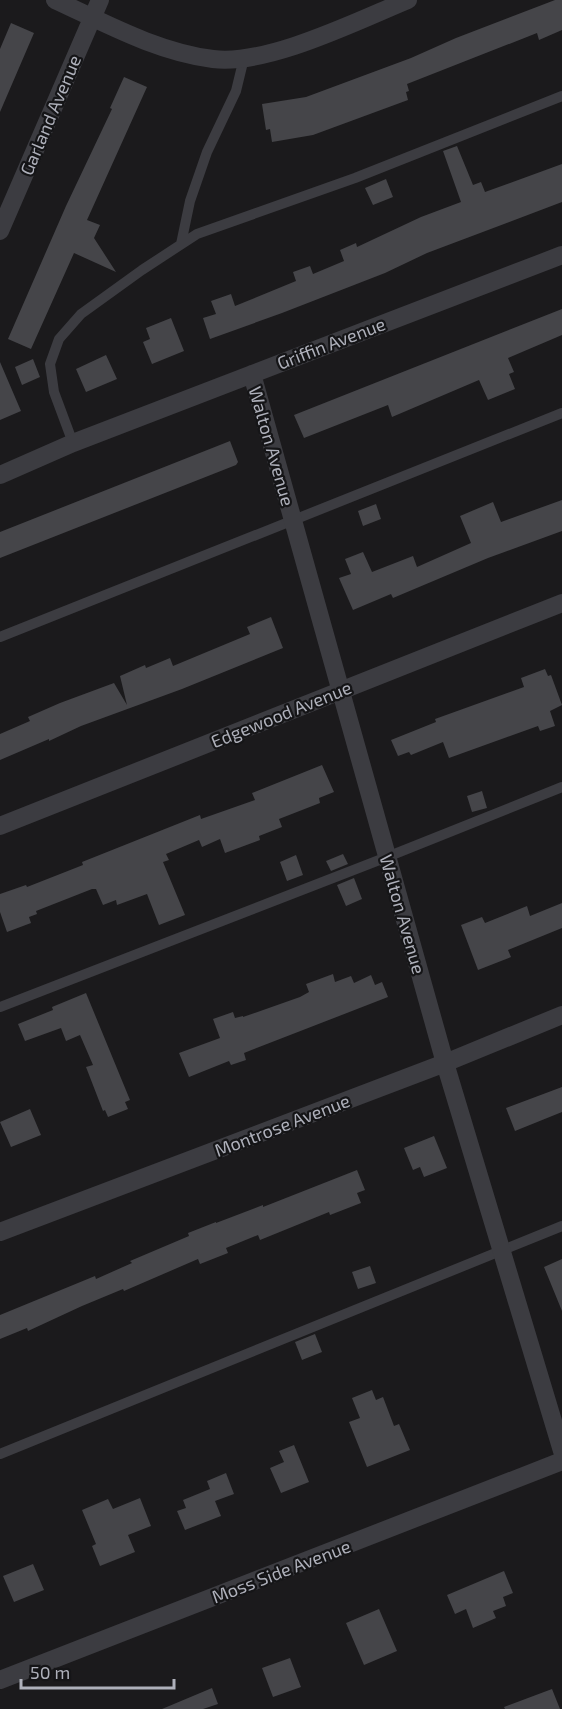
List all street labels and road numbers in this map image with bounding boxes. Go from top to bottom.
street label: Garland Avenue [15,52,85,178]
street label: Griffin Avenue [274,312,388,374]
street label: Walton Avenue [244,384,300,508]
street label: Edgewood Avenue [208,676,354,752]
street label: Walton Avenue [375,852,431,976]
street label: Montrose Avenue [211,1089,353,1161]
street label: Moss Side Avenue [209,1534,353,1608]

